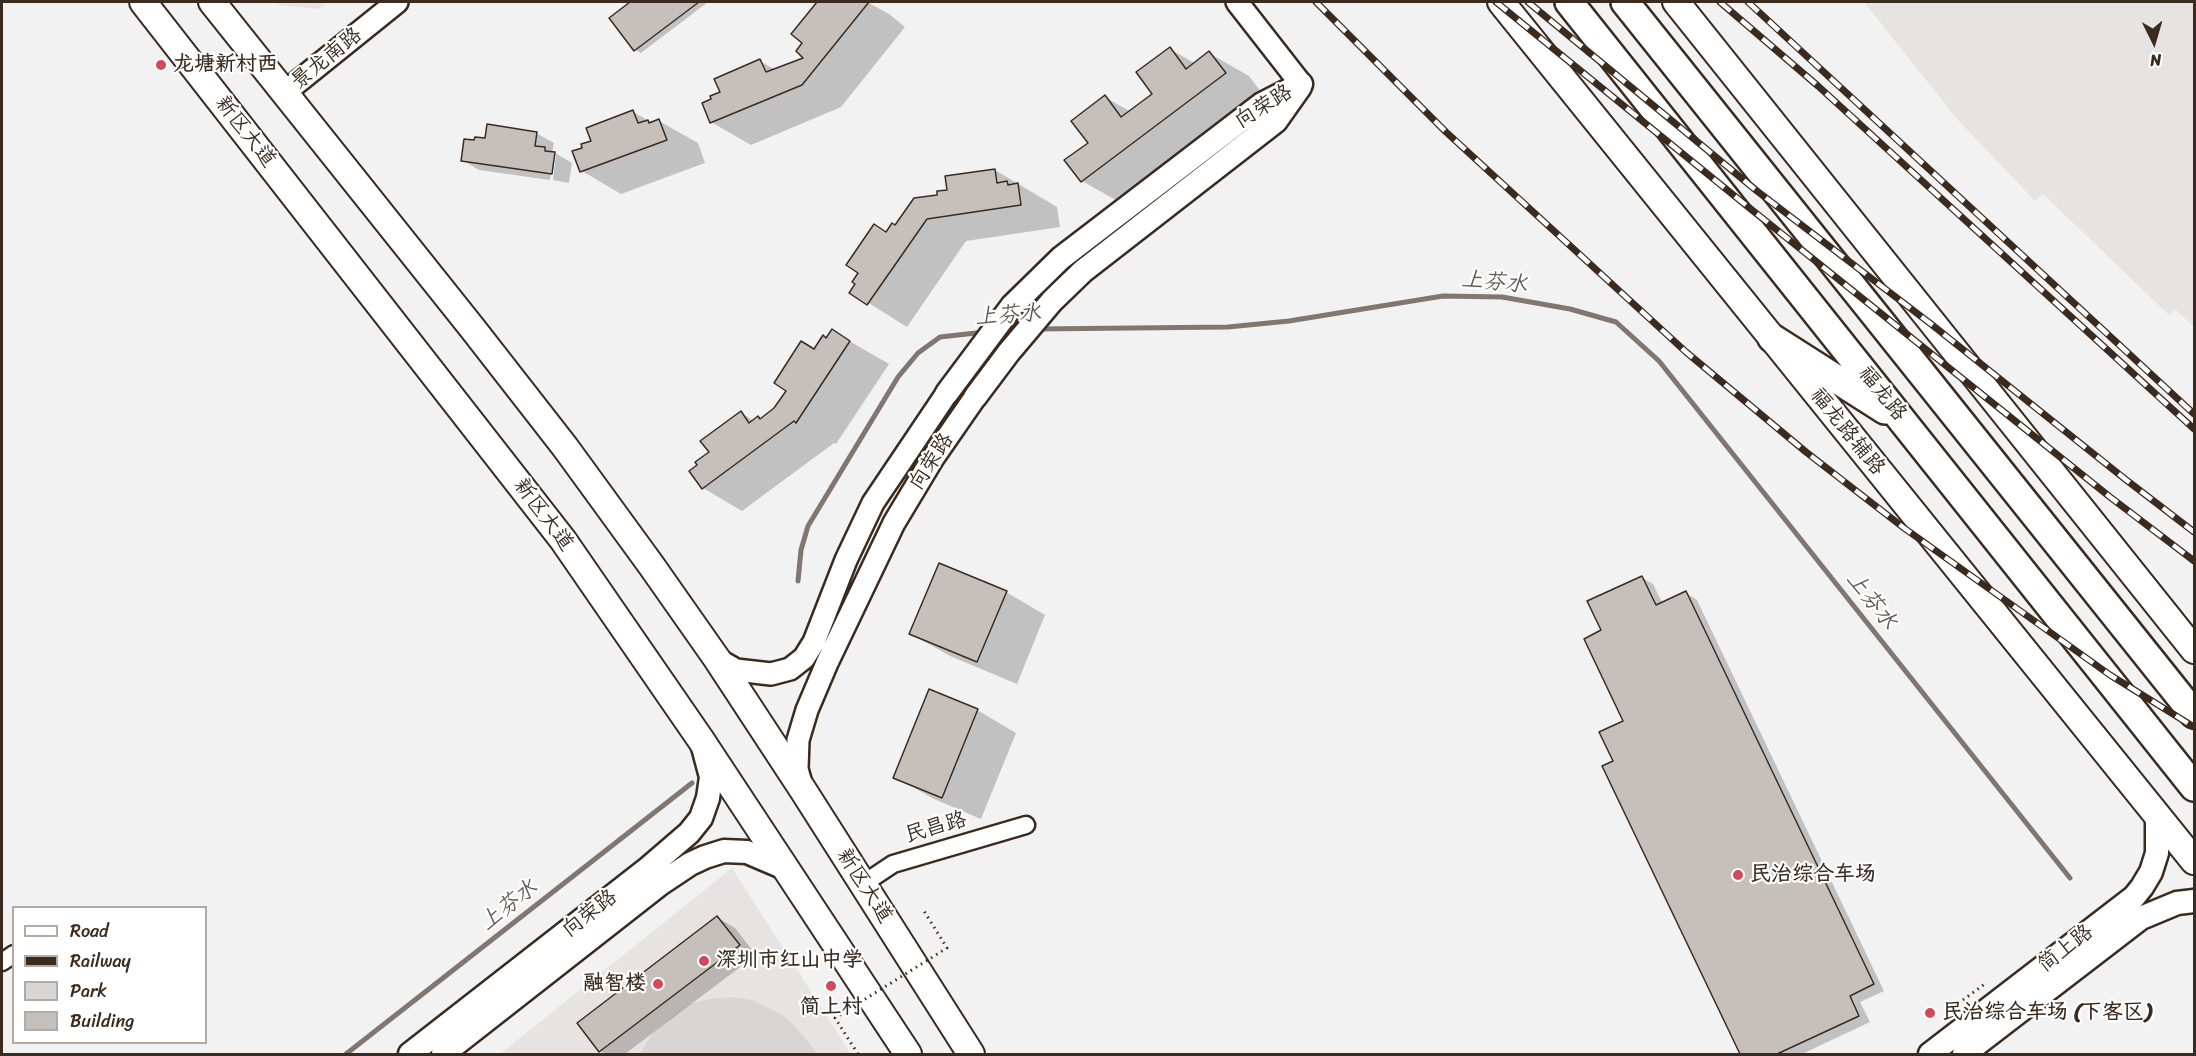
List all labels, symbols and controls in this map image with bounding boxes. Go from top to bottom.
north arrow [2124,12,2184,72]
street label: 景龙南路 [286,23,368,95]
text: N [2149,46,2162,75]
place label: 龙塘新村西 [173,52,278,78]
marker: 龙塘新村西 [154,58,168,72]
street label: 向荣路 [1231,80,1297,134]
street label: 新区大道 [209,91,281,173]
water label: 上芬水 [1460,267,1528,299]
water label: 上芬水 [974,301,1042,331]
street label: 福龙路 [1852,362,1912,426]
street label: 福龙路辅路 [1804,383,1890,481]
street label: 向荣路 [904,429,960,495]
street label: 新区大道 [508,474,578,556]
water label: 上芬水 [1840,567,1902,635]
street label: 民昌路 [902,807,970,849]
street label: 新区大道 [831,844,897,928]
place label: 民治综合车场 [1750,862,1876,888]
marker: 民治综合车场 [1731,868,1745,882]
water label: 上芬水 [475,875,543,937]
street label: 向荣路 [557,885,623,943]
legend [12,906,207,1044]
text: Road [70,915,109,947]
street label: 简上路 [2033,920,2099,978]
text: Railway [70,945,131,977]
place label: 深圳市红山中学 [716,948,863,974]
marker: 深圳市红山中学 [697,954,711,968]
place label: 融智楼 [583,971,646,997]
text: Park [70,975,107,1007]
marker: 融智楼 [651,977,665,991]
marker: 简上村 [824,979,838,993]
place label: 简上村 [800,995,862,1021]
place label: 民治综合车场 (下客区) [1942,1000,2151,1026]
text: Building [70,1005,134,1037]
marker: 民治综合车场 (下客区) [1923,1006,1937,1020]

